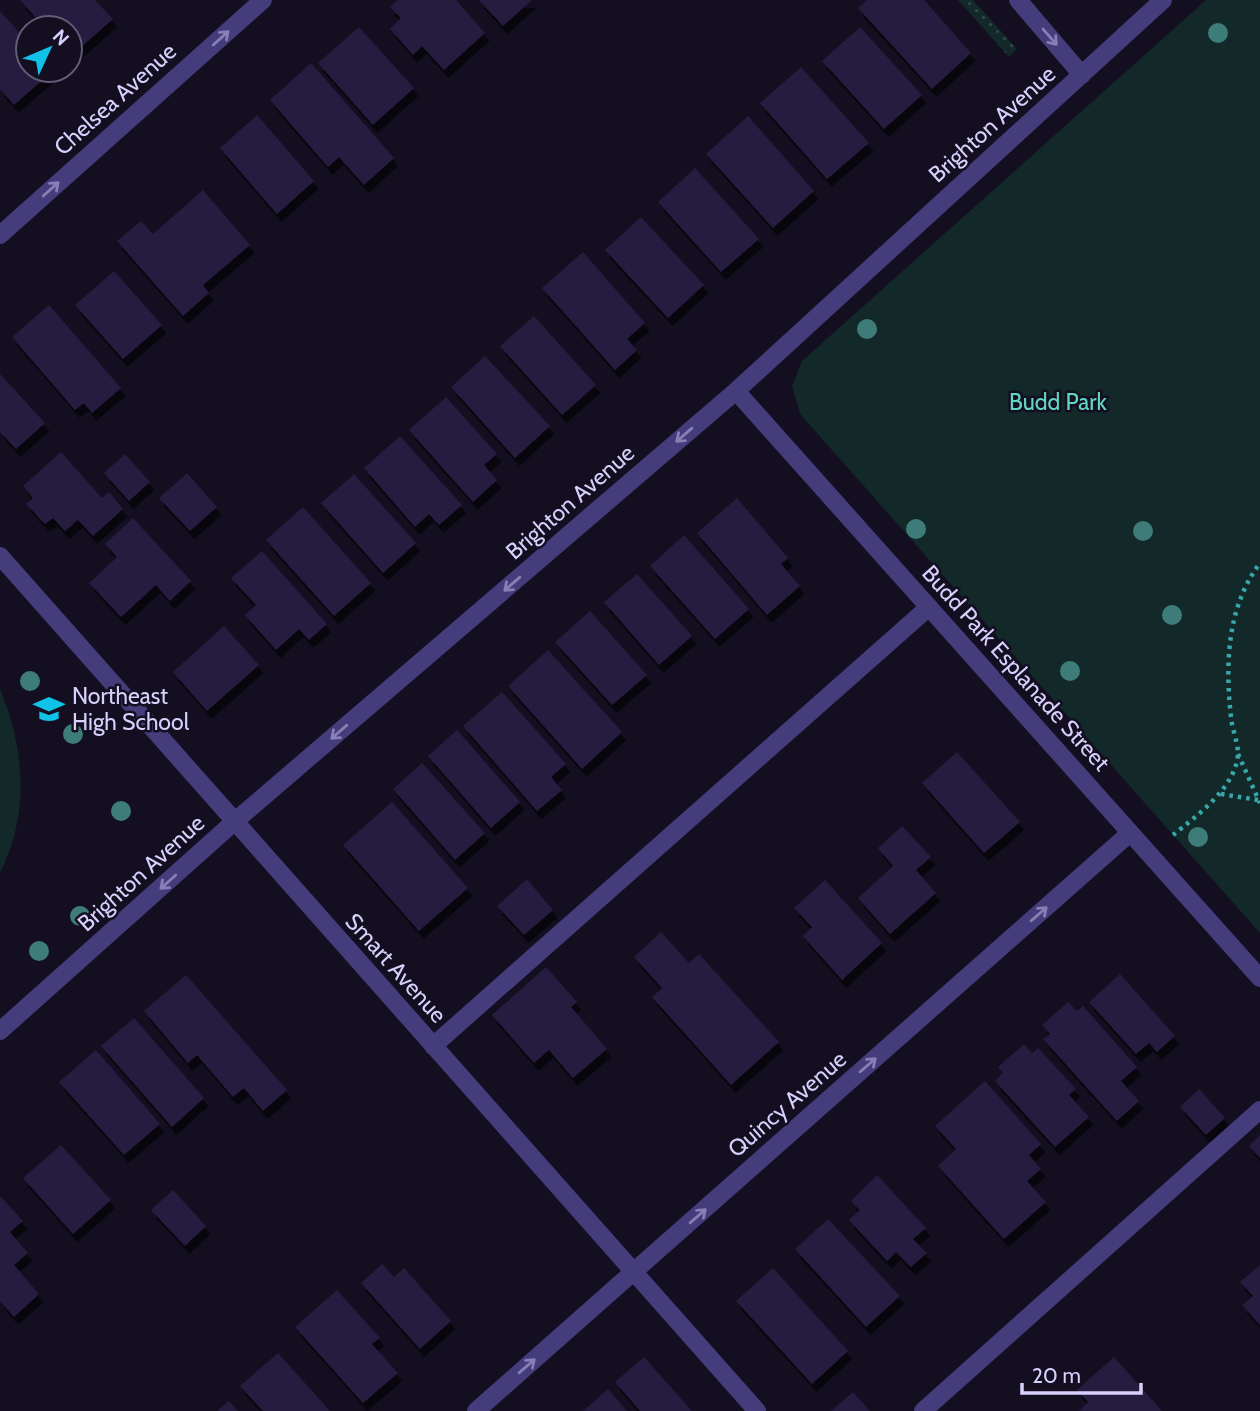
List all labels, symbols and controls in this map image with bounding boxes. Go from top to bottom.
north arrow [14,14,84,84]
text: N [48,25,74,50]
one-way arrow [1042,28,1058,46]
one-way arrow [212,30,230,46]
street label: Chelsea Avenue [48,37,182,161]
street label: Brighton Avenue [923,60,1061,188]
one-way arrow [42,181,60,197]
park label: Budd Park [1009,388,1108,416]
one-way arrow [676,428,694,443]
street label: Brighton Avenue [500,439,640,565]
street label: Budd Park Esplanade Street [916,559,1116,777]
one-way arrow [503,576,521,592]
place label: Northeast High School [72,682,190,736]
school or university icon: Northeast High School [32,692,66,726]
one-way arrow [330,724,348,740]
street label: Brighton Avenue [72,809,210,937]
one-way arrow [160,873,177,890]
one-way arrow [1030,906,1047,923]
street label: Smart Avenue [340,907,453,1029]
street label: Quincy Avenue [722,1045,852,1163]
one-way arrow [859,1057,877,1073]
one-way arrow [689,1208,707,1224]
scale bar [1022,1352,1141,1396]
one-way arrow [518,1358,536,1374]
text: 20 m [1032,1363,1081,1388]

